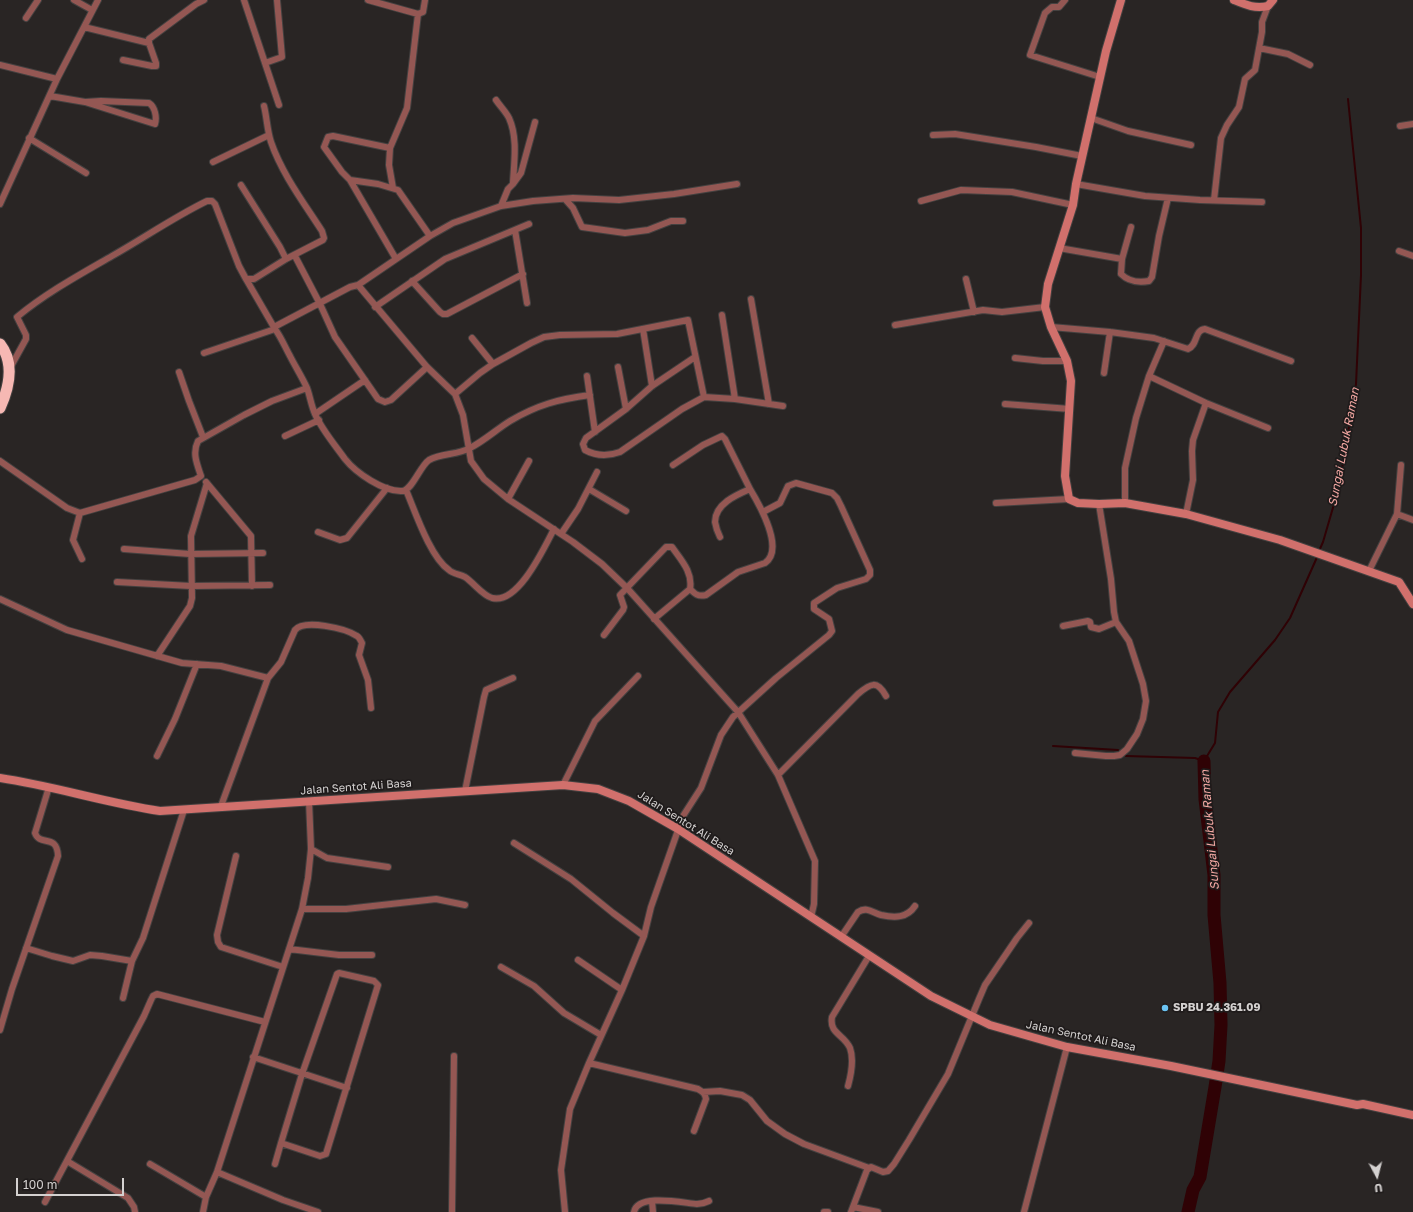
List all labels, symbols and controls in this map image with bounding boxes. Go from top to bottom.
water label: Sungai Lubuk Raman [1325,386,1363,508]
water label: Sungai Lubuk Raman [1198,769,1222,891]
street label: Jalan Sentot Ali Basa [300,777,412,797]
street label: Jalan Sentot Ali Basa [635,788,737,858]
place label: SPBU 24.361.09 [1173,1001,1260,1015]
marker: SPBU 24.361.09 [1160,1003,1170,1013]
street label: Jalan Sentot Ali Basa [1025,1018,1137,1054]
north arrow [1357,1156,1397,1196]
scale bar [18,1170,126,1196]
text: 100 m [23,1177,57,1192]
text: U [1374,1181,1383,1195]

